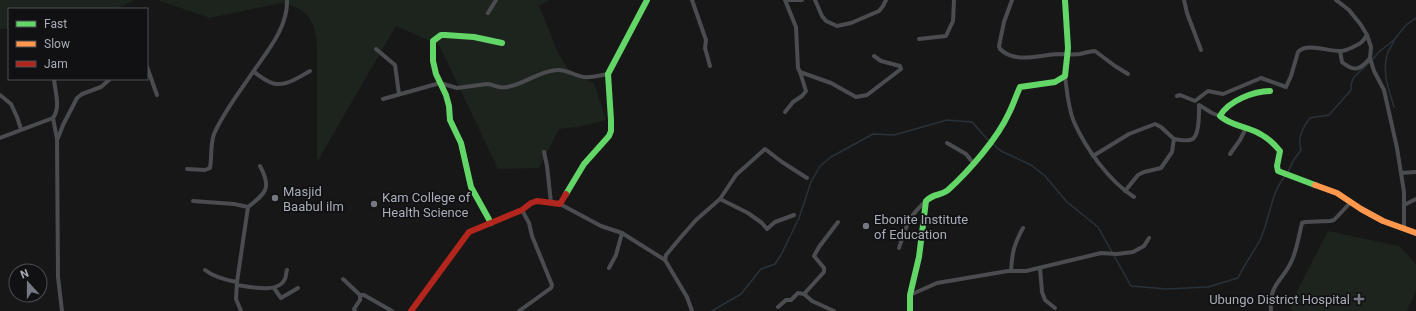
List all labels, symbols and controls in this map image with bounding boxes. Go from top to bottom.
legend [8,8,148,80]
text: Fast [44,17,67,31]
text: Slow [44,37,70,51]
text: Jam [44,57,68,71]
place label: Masjid Baabul ilm [283,184,344,214]
place label: Kam College of Health Science [382,190,471,220]
marker: Masjid Baabul ilm [270,193,280,203]
marker: Kam College of Health Science [369,199,379,209]
place label: Ebonite Institute of Education [874,212,968,242]
marker: Ebonite Institute of Education [861,221,871,231]
north arrow [8,263,48,303]
text: N [19,267,31,282]
place label: Ubungo District Hospital [1209,292,1350,307]
marker: Ubungo District Hospital [1353,293,1365,305]

